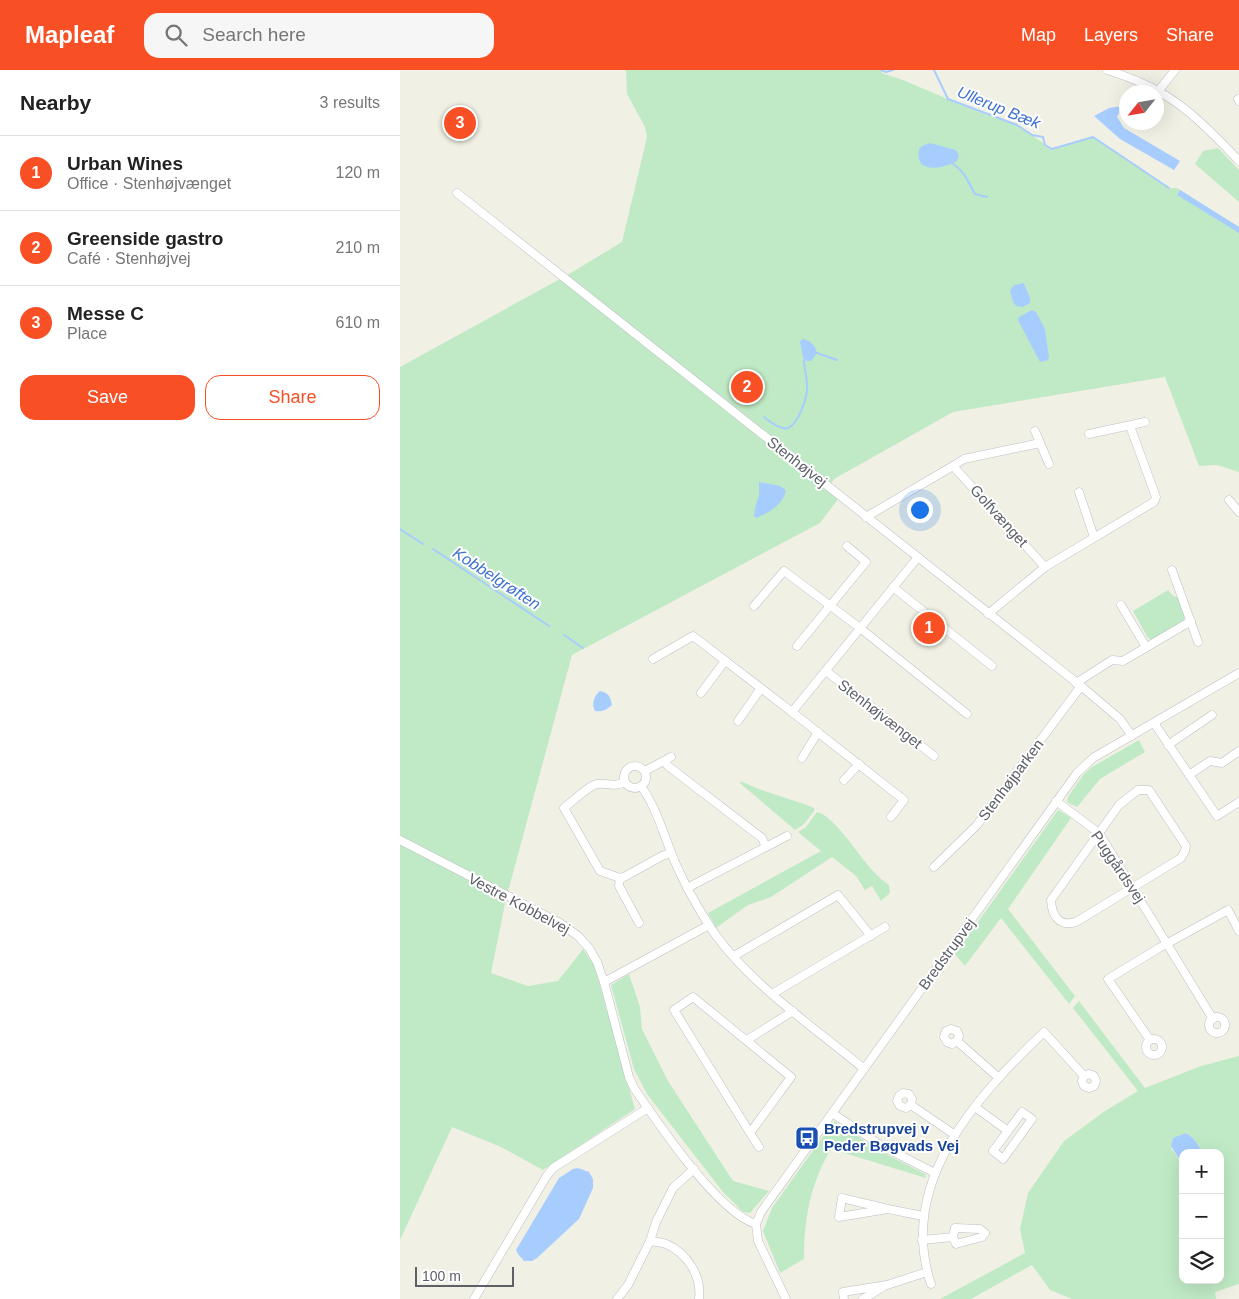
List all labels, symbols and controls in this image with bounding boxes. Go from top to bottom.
search box [144,13,494,58]
text: Mapleaf [25,21,114,48]
icon: search [162,21,190,49]
text: Search here [202,24,306,45]
text: Map [1021,25,1056,45]
text: Layers [1084,25,1138,45]
text: Share [1166,25,1214,45]
water label: Ullerup Bæk [955,83,1044,132]
north arrow [1119,85,1164,130]
text: Nearby [20,91,91,114]
text: 3 results [320,94,380,111]
pin: 3 [444,104,476,142]
text: Urban Wines [67,153,183,174]
text: 1 [32,164,40,181]
text: 120 m [336,164,380,181]
text: Office · Stenhøjvænget [67,175,231,192]
text: Greenside gastro [67,228,223,249]
text: 2 [32,239,40,256]
text: 210 m [336,239,380,256]
text: Café · Stenhøjvej [67,250,191,267]
text: Messe C [67,303,144,324]
text: 3 [32,314,40,331]
text: 610 m [336,314,380,331]
text: Place [67,325,107,342]
pin: 2 [731,368,763,406]
button: Save [20,375,195,420]
button: Share [205,375,380,420]
street label: Stenhøjvej [764,433,830,490]
street label: Golfvænget [967,481,1032,551]
your location [907,497,933,523]
water label: Kobbelgrøften [450,544,544,613]
pin: 1 [913,609,945,647]
street label: Stenhøjvænget [835,676,926,752]
street label: Stenhøjparken [974,736,1047,824]
street label: Puggårdsvej [1088,827,1149,906]
street label: Vestre Kobbelvej [466,870,573,937]
street label: Bredstrupvej [915,915,978,993]
place label: Bredstrupvej v Peder Bøgvads Vej [824,1120,959,1154]
bus stop icon: Bredstrupvej v Peder Bøgvads Vej [794,1125,820,1151]
map controls [1179,1149,1224,1284]
button: + [1179,1149,1224,1194]
button: − [1179,1194,1224,1239]
button: layers [1179,1239,1224,1284]
scale bar [415,1264,514,1287]
text: 100 m [422,1268,461,1284]

